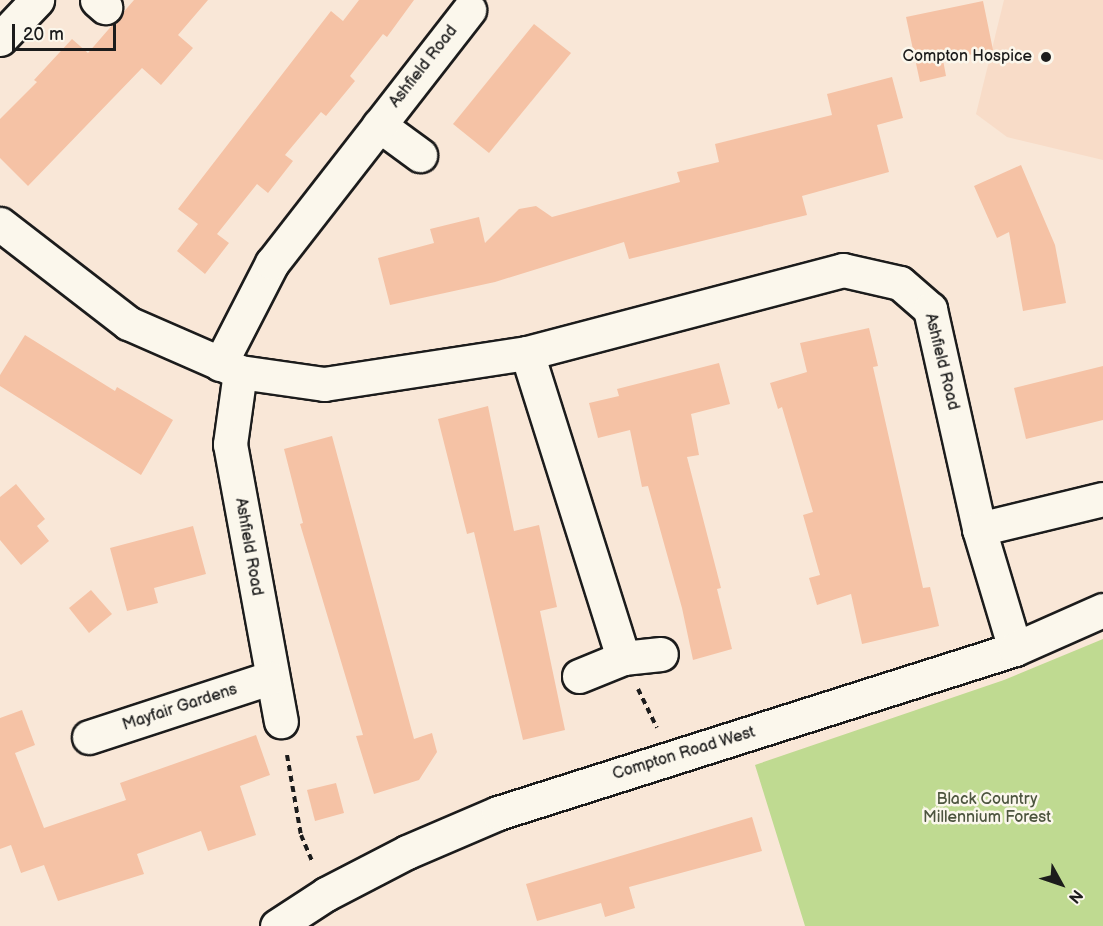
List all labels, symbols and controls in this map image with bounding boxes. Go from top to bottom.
scale bar [15,12,118,50]
street label: Ashfield Road [386,22,462,112]
text: 20 m [23,24,64,45]
place label: Compton Hospice [903,47,1032,67]
marker: Compton Hospice [1037,48,1055,66]
street label: Ashfield Road [920,312,962,412]
street label: Ashfield Road [230,497,266,597]
street label: Mayfair Gardens [120,680,240,736]
street label: Compton Road West [610,723,758,785]
park label: Black Country Millennium Forest [923,790,1051,828]
north arrow [1031,854,1091,914]
text: N [1064,885,1086,907]

